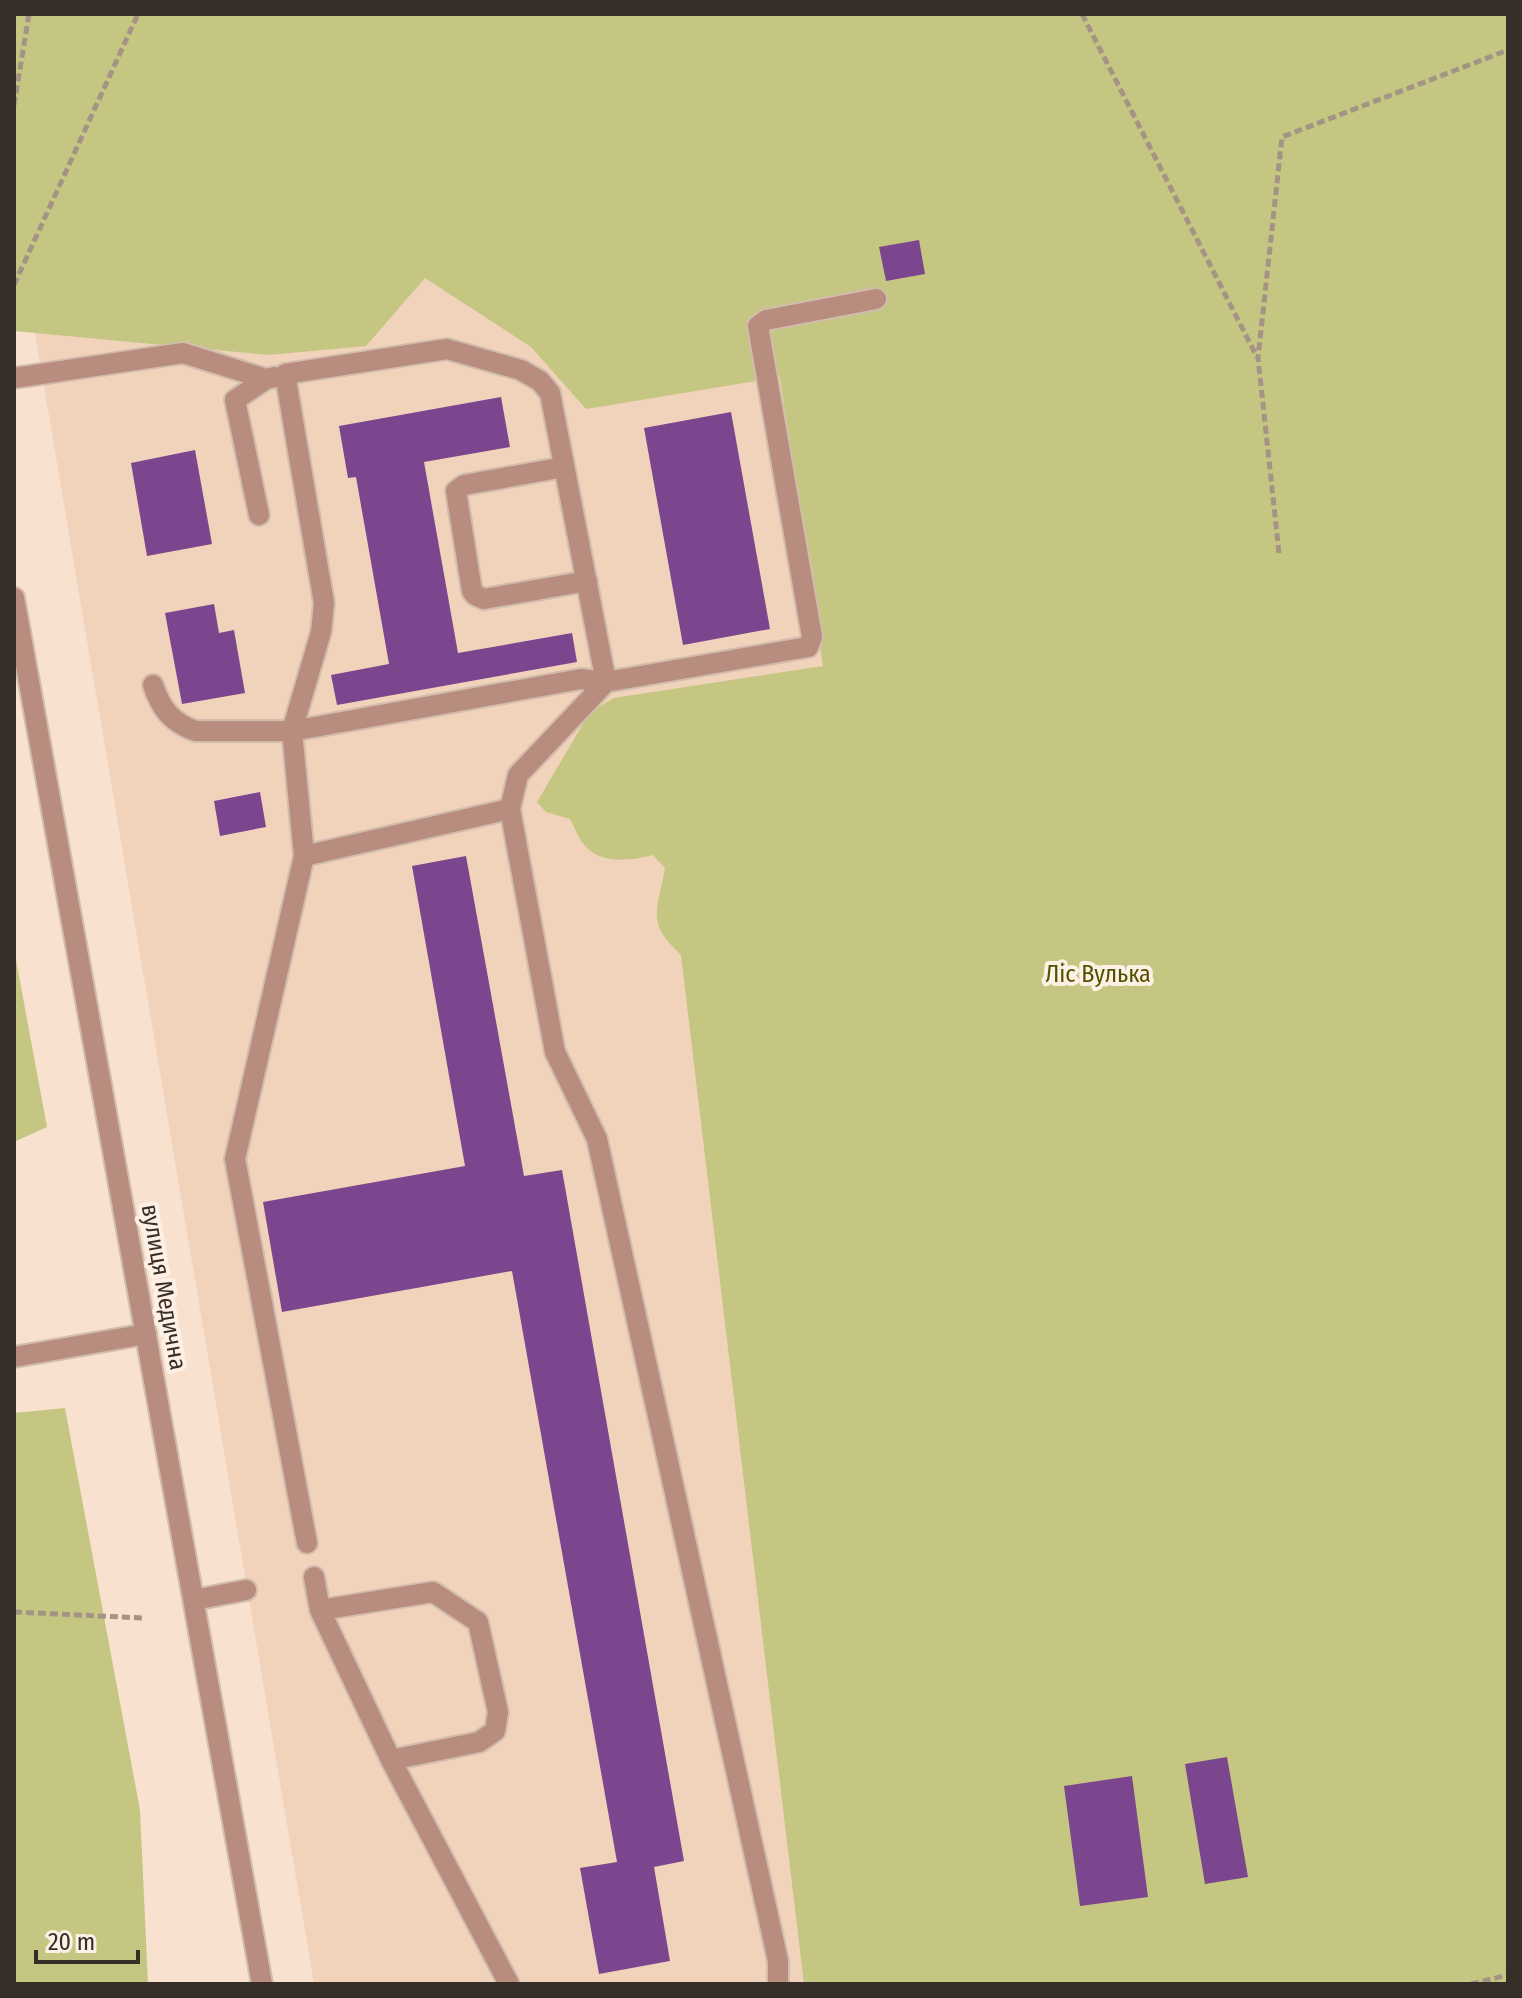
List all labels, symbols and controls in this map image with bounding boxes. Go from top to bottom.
park label: Ліс Вулька [1045,960,1151,988]
street label: вулиця Медична [136,1202,192,1372]
scale bar [36,1914,138,1964]
text: 20 m [48,1928,95,1956]

